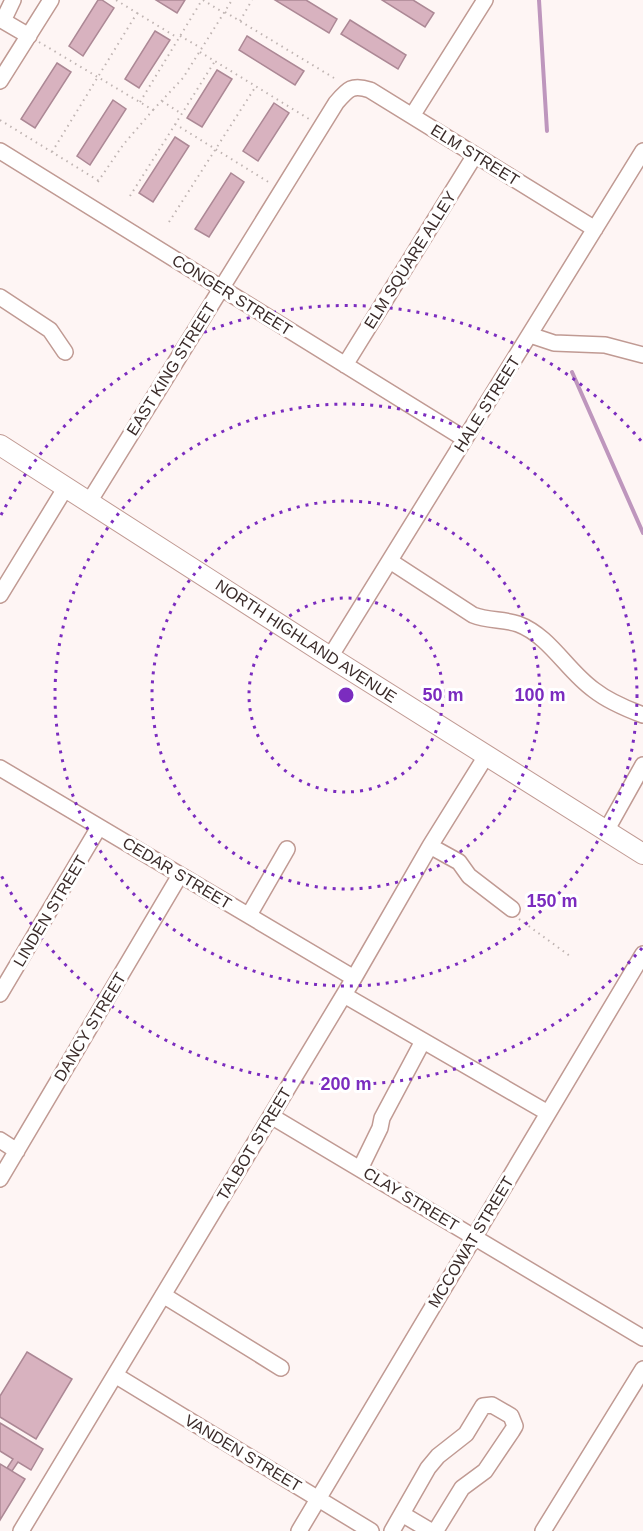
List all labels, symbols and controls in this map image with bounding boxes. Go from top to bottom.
street label: ELM STREET [428,121,522,189]
street label: ELM SQUARE ALLEY [361,188,459,332]
street label: CONGER STREET [169,251,295,339]
street label: EAST KING STREET [123,300,219,438]
street label: HALE STREET [451,353,523,455]
street label: NORTH HIGHLAND AVENUE [213,576,399,706]
centre of rings [336,685,356,705]
text: 50 m [422,685,464,705]
text: 100 m [514,685,566,705]
street label: CEDAR STREET [120,834,235,912]
street label: LINDEN STREET [10,852,90,969]
text: 150 m [526,891,578,911]
street label: DANCY STREET [51,970,129,1084]
text: 200 m [320,1074,372,1094]
street label: TALBOT STREET [214,1084,294,1203]
street label: CLAY STREET [360,1164,462,1234]
street label: MCCOWAT STREET [425,1173,517,1311]
street label: VANDEN STREET [182,1411,305,1495]

